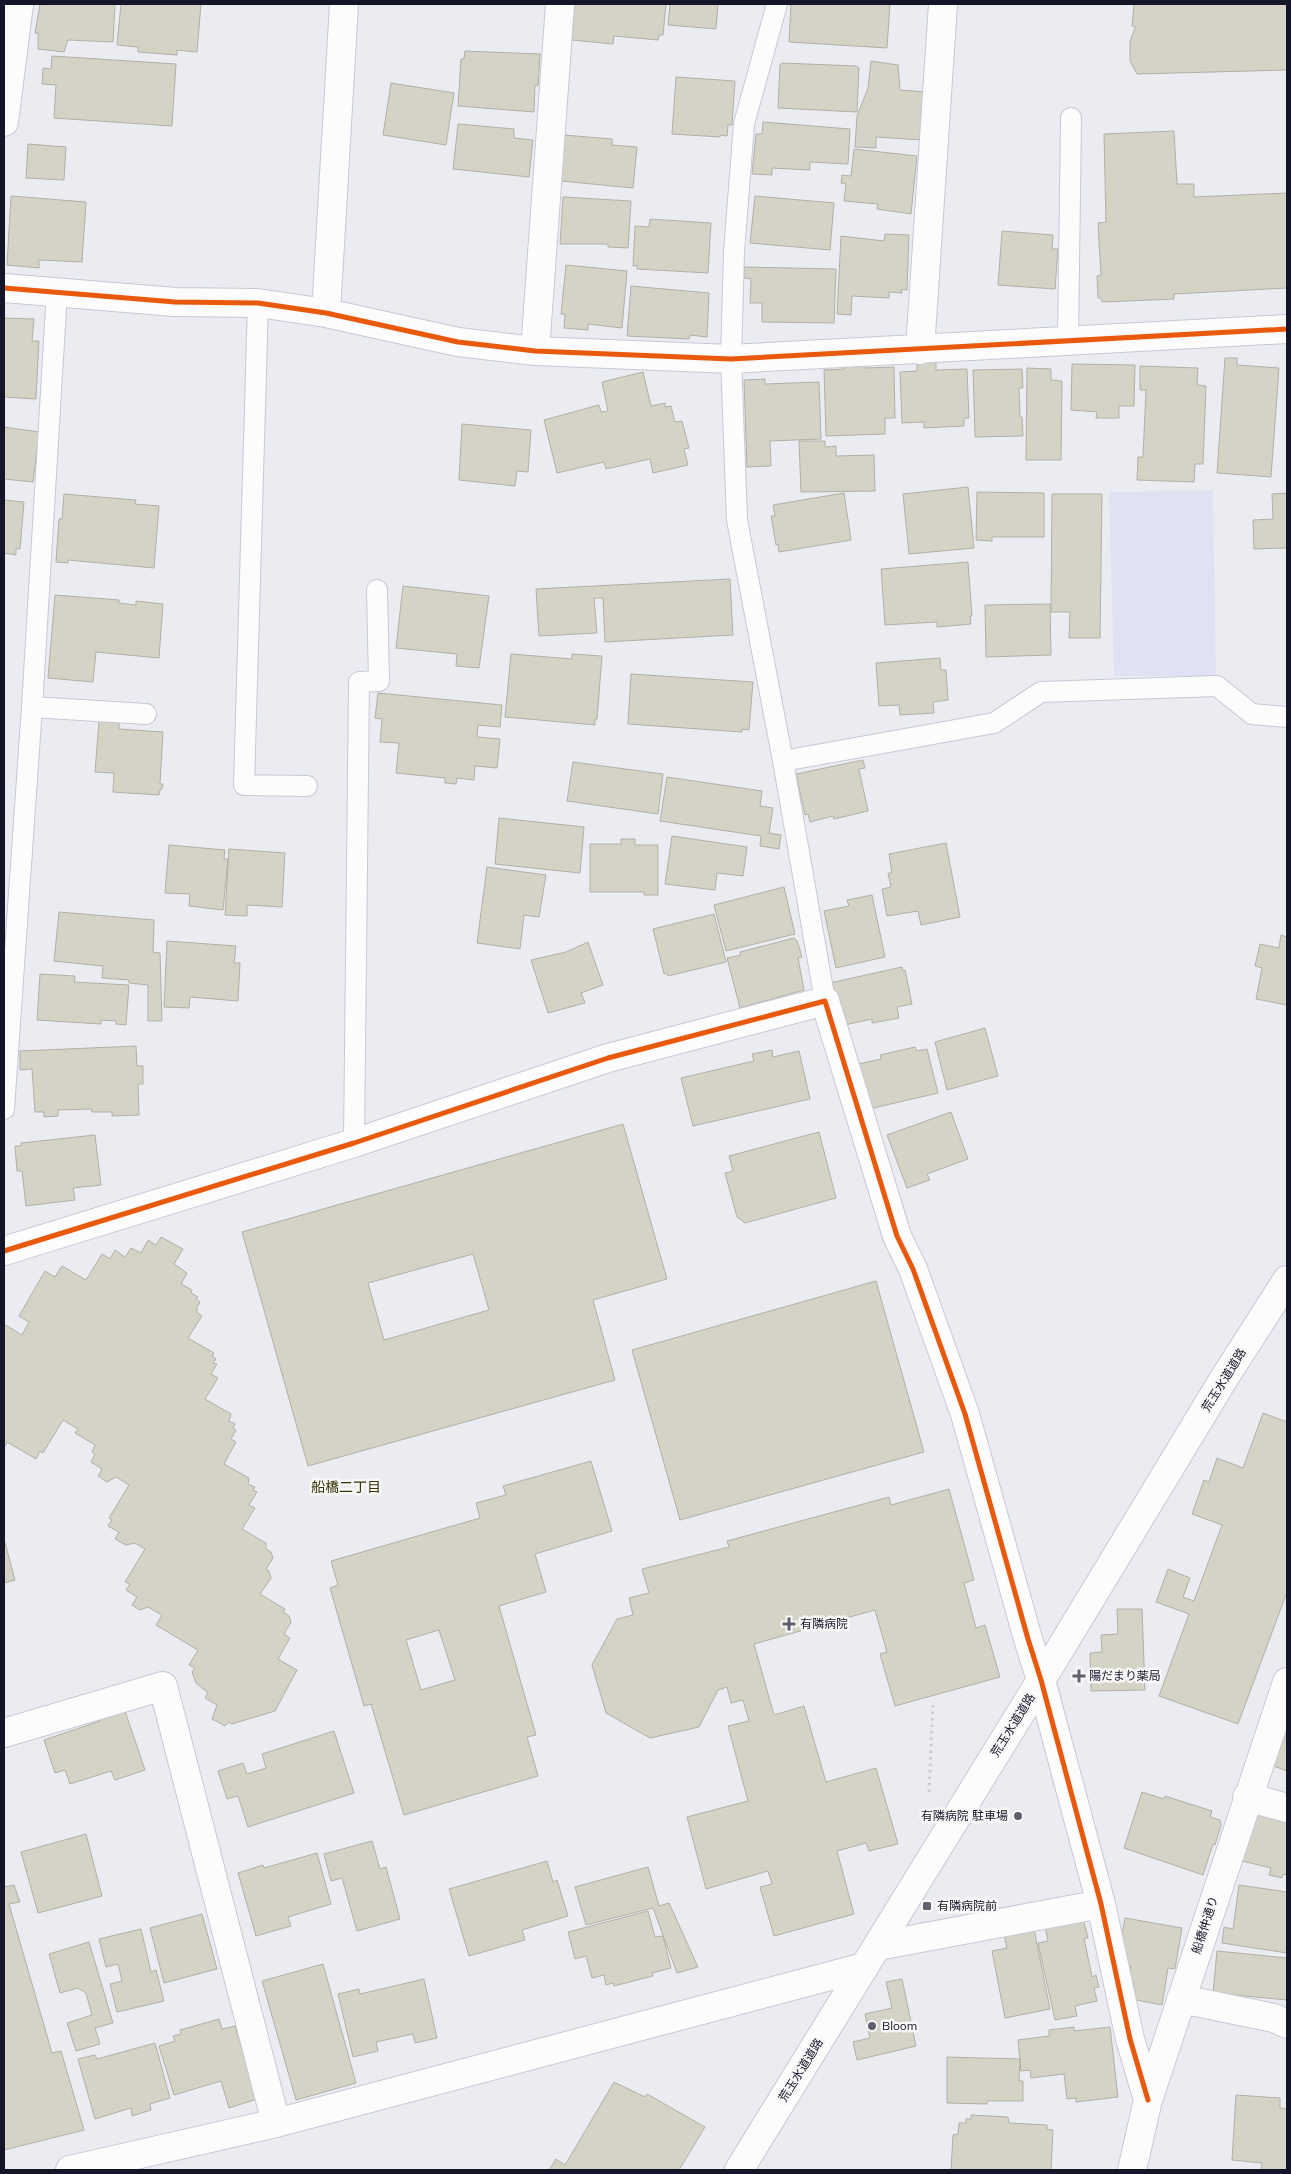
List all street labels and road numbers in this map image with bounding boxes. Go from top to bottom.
street label: 荒玉水道道路 [1198,1345,1249,1414]
street label: 荒玉水道道路 [987,1690,1038,1759]
street label: 船橋仲通り [1188,1894,1221,1956]
street label: 荒玉水道道路 [775,2035,826,2104]

